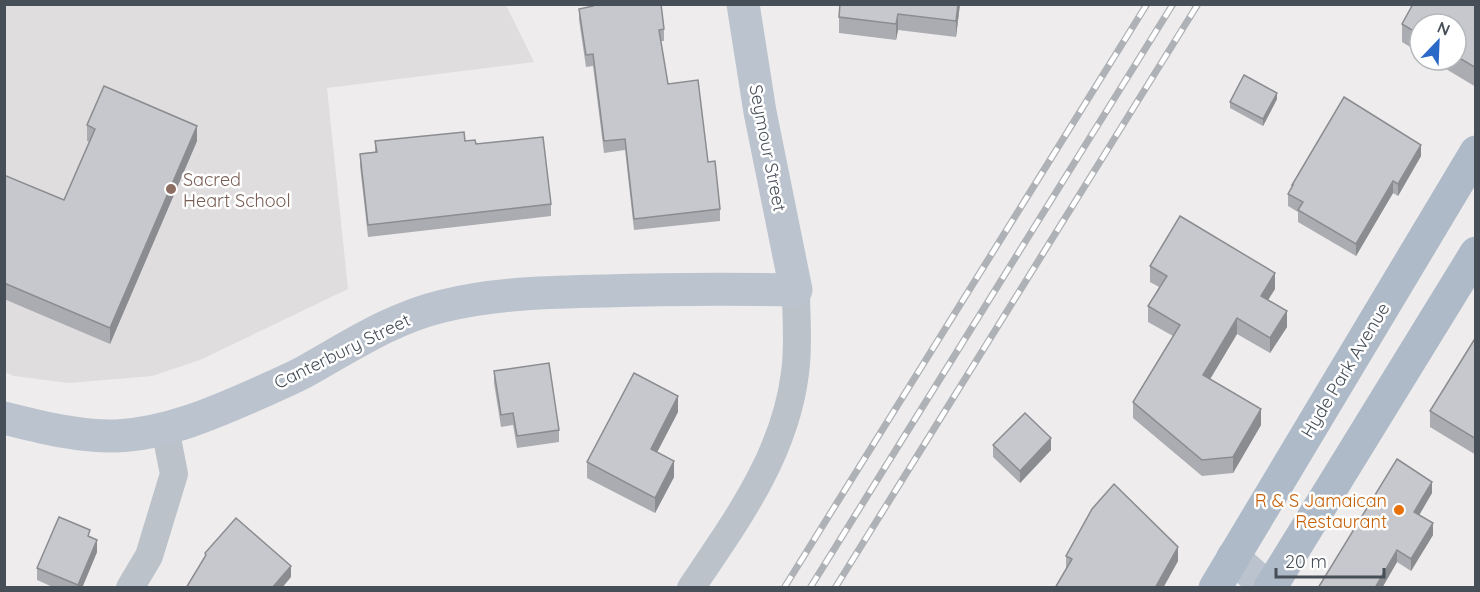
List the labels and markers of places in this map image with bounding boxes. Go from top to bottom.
place label: Sacred Heart School [183,168,291,212]
marker: Sacred Heart School [164,182,178,196]
place label: R & S Jamaican Restaurant [1255,489,1387,533]
marker: R & S Jamaican Restaurant [1392,503,1406,517]

